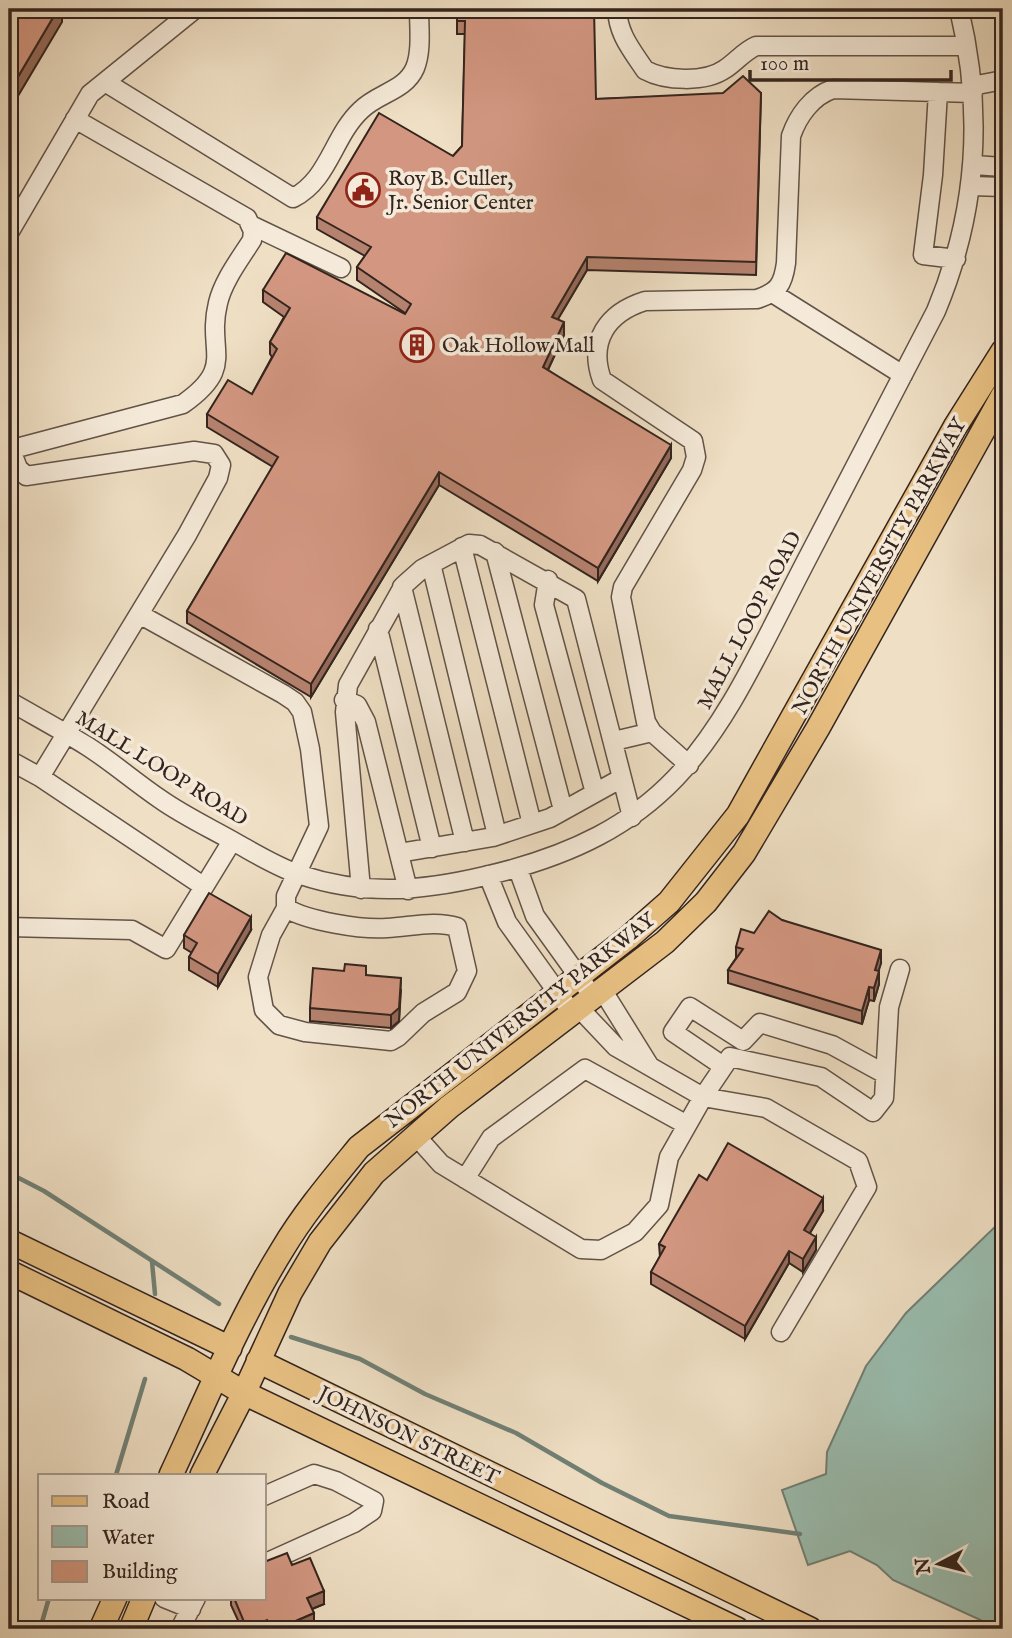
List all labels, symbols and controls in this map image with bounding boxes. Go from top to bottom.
scale bar [750,38,951,82]
text: 100 m [760,51,809,78]
place label: Roy B. Culler, Jr. Senior Center [386,166,534,217]
public building icon: Roy B. Culler, Jr. Senior Center [344,171,382,209]
building icon: Oak Hollow Mall [398,326,436,364]
place label: Oak Hollow Mall [442,333,595,360]
street label: NORTH UNIVERSITY PARKWAY [787,412,974,720]
street label: MALL LOOP ROAD [692,527,809,715]
street label: MALL LOOP ROAD [70,705,252,833]
street label: NORTH UNIVERSITY PARKWAY [380,906,663,1135]
street label: JOHNSON STREET [311,1380,504,1492]
legend [38,1474,266,1600]
text: Road [102,1489,150,1516]
text: Water [102,1525,155,1552]
north arrow [904,1530,974,1600]
text: N [911,1556,937,1576]
text: Building [102,1559,178,1586]

